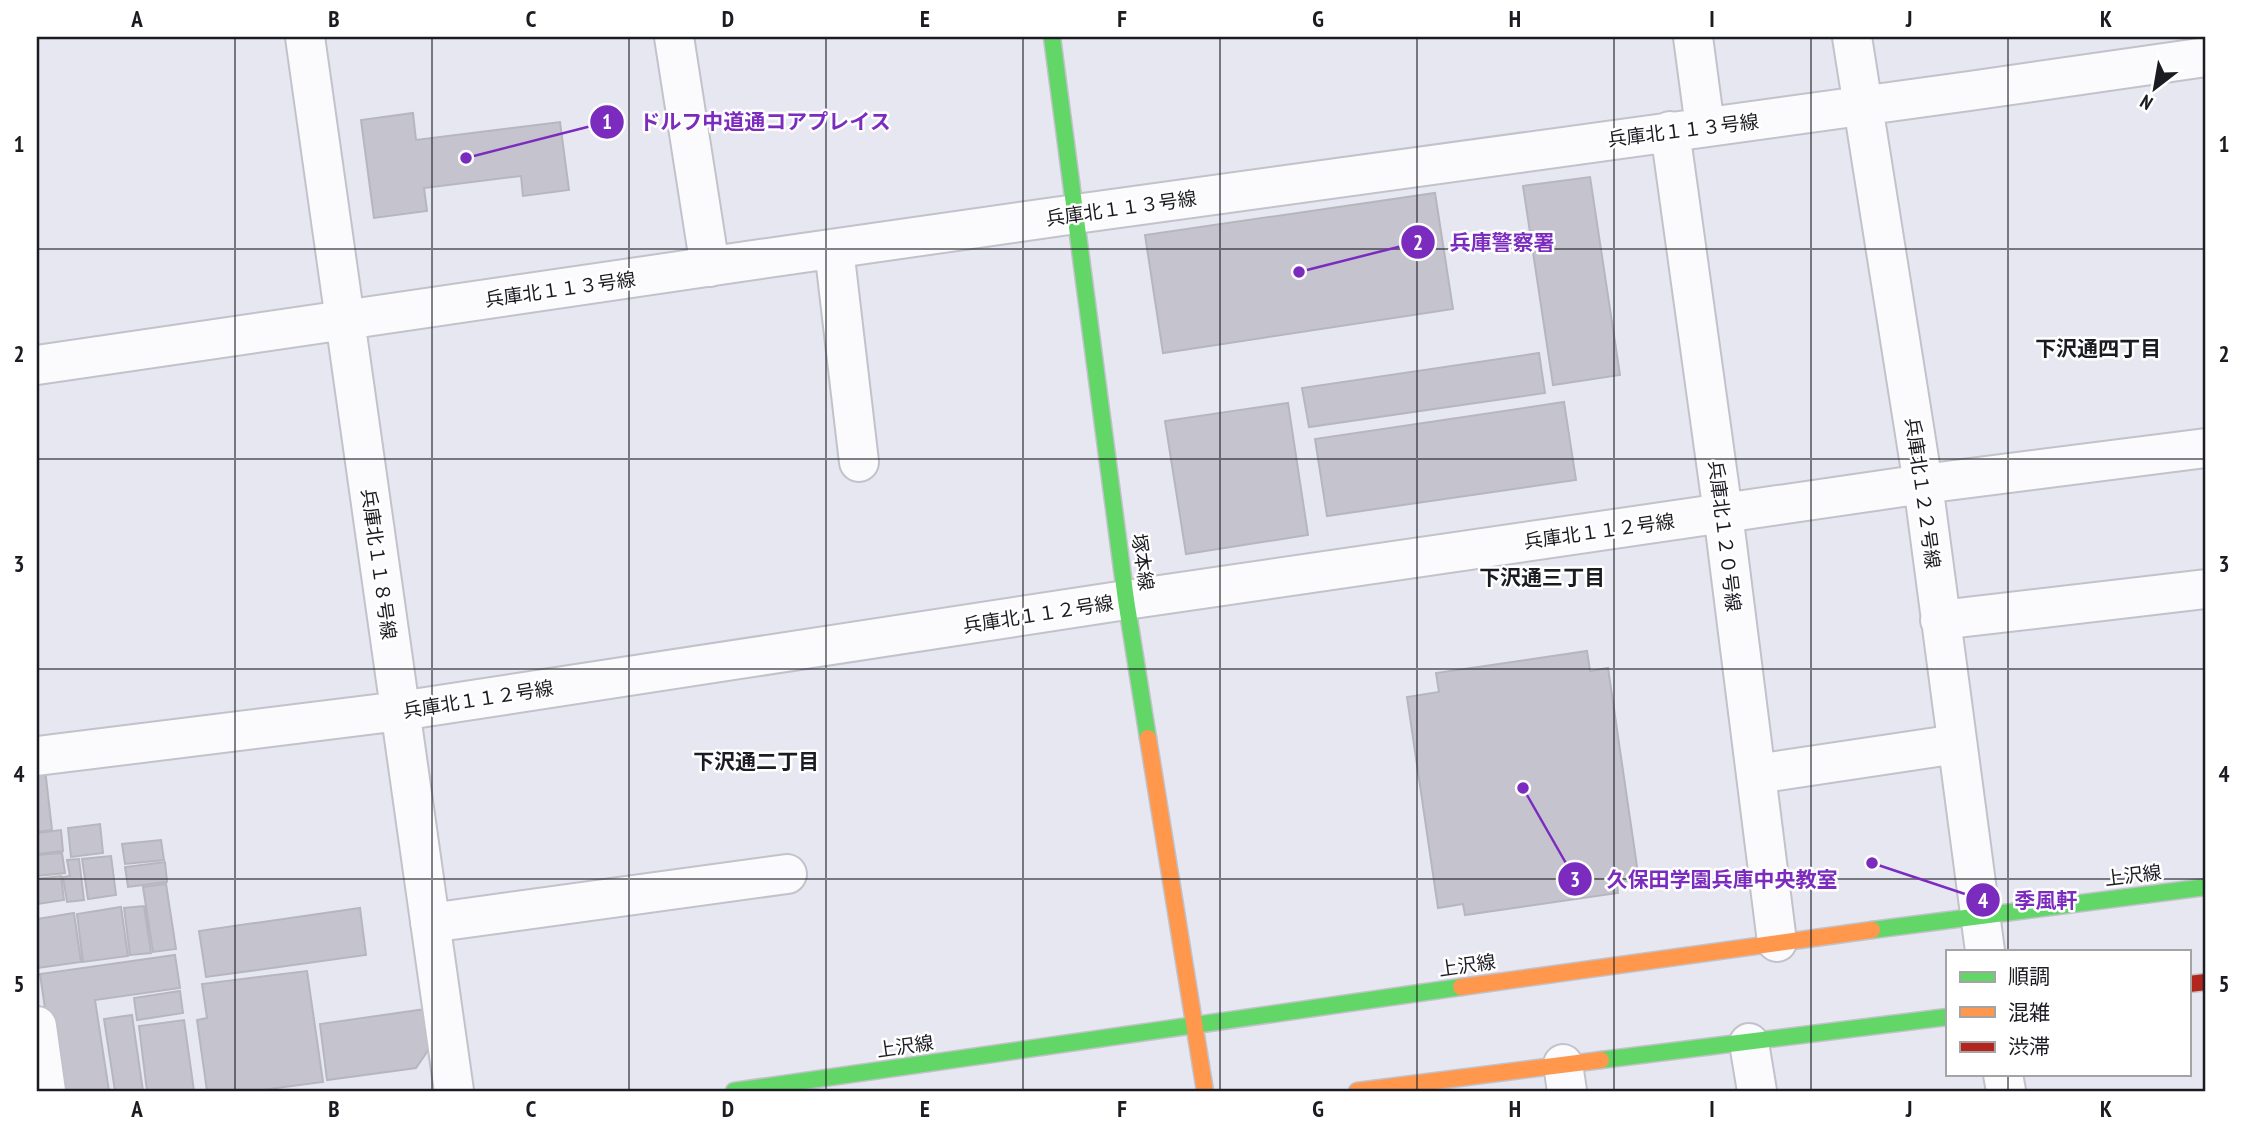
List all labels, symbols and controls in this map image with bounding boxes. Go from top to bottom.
text: A [130,4,143,33]
text: B [328,4,340,33]
text: C [526,4,537,33]
text: D [722,4,734,33]
text: E [920,4,930,33]
text: F [1117,4,1127,33]
text: G [1312,4,1324,33]
text: H [1509,4,1521,33]
text: I [1709,4,1715,33]
text: J [1905,4,1912,33]
text: K [2100,4,2112,33]
north arrow [2120,52,2190,122]
text: N [2136,90,2157,116]
callout: ドルフ中道通コアプレイス [590,101,905,143]
text: 1 [602,108,612,135]
text: ドルフ中道通コアプレイス [639,108,891,135]
street label: 兵庫北１１３号線 [1606,109,1760,151]
text: 1 [14,129,25,158]
text: 1 [2219,129,2230,158]
street label: 兵庫北１１３号線 [1044,186,1198,230]
callout: 兵庫警察署 [1400,221,1568,263]
text: 2 [1413,229,1423,256]
text: 兵庫警察署 [1450,229,1555,256]
street label: 兵庫北１１３号線 [483,267,637,311]
district label: 下沢通四丁目 [2035,335,2161,362]
text: 2 [14,339,25,368]
text: 2 [2219,339,2230,368]
street label: 兵庫北１２２号線 [1901,416,1945,570]
street label: 兵庫北１２０号線 [1704,459,1746,613]
street label: 兵庫北１１８号線 [357,487,401,641]
street label: 兵庫北１１２号線 [1522,509,1676,553]
street label: 塚本線 [1127,532,1159,592]
text: 3 [14,549,25,578]
text: 3 [2219,549,2230,578]
district label: 下沢通三丁目 [1479,564,1605,591]
street label: 兵庫北１１２号線 [961,590,1115,638]
street label: 兵庫北１１２号線 [401,675,555,723]
district label: 下沢通二丁目 [693,748,819,775]
text: 4 [14,759,25,788]
text: 4 [2219,759,2230,788]
callout: 久保田学園兵庫中央教室 [1558,858,1852,900]
street label: 上沢線 [2103,860,2163,890]
text: 3 [1570,866,1580,893]
text: 久保田学園兵庫中央教室 [1607,866,1838,893]
callout: 季風軒 [1965,879,2091,921]
text: 4 [1978,887,1988,914]
text: 季風軒 [2015,887,2078,914]
street label: 上沢線 [1437,949,1497,981]
legend [1946,950,2190,1076]
text: 順調 [2008,963,2050,990]
text: 5 [14,969,25,998]
text: 5 [2219,969,2230,998]
text: 混雑 [2008,999,2050,1026]
street label: 上沢線 [875,1030,935,1062]
text: 渋滞 [2008,1033,2050,1060]
text: A [130,1094,143,1123]
text: B [328,1094,340,1123]
text: C [526,1094,537,1123]
text: D [722,1094,734,1123]
text: E [920,1094,930,1123]
text: F [1117,1094,1127,1123]
text: G [1312,1094,1324,1123]
text: H [1509,1094,1521,1123]
text: I [1709,1094,1715,1123]
text: J [1905,1094,1912,1123]
text: K [2100,1094,2112,1123]

